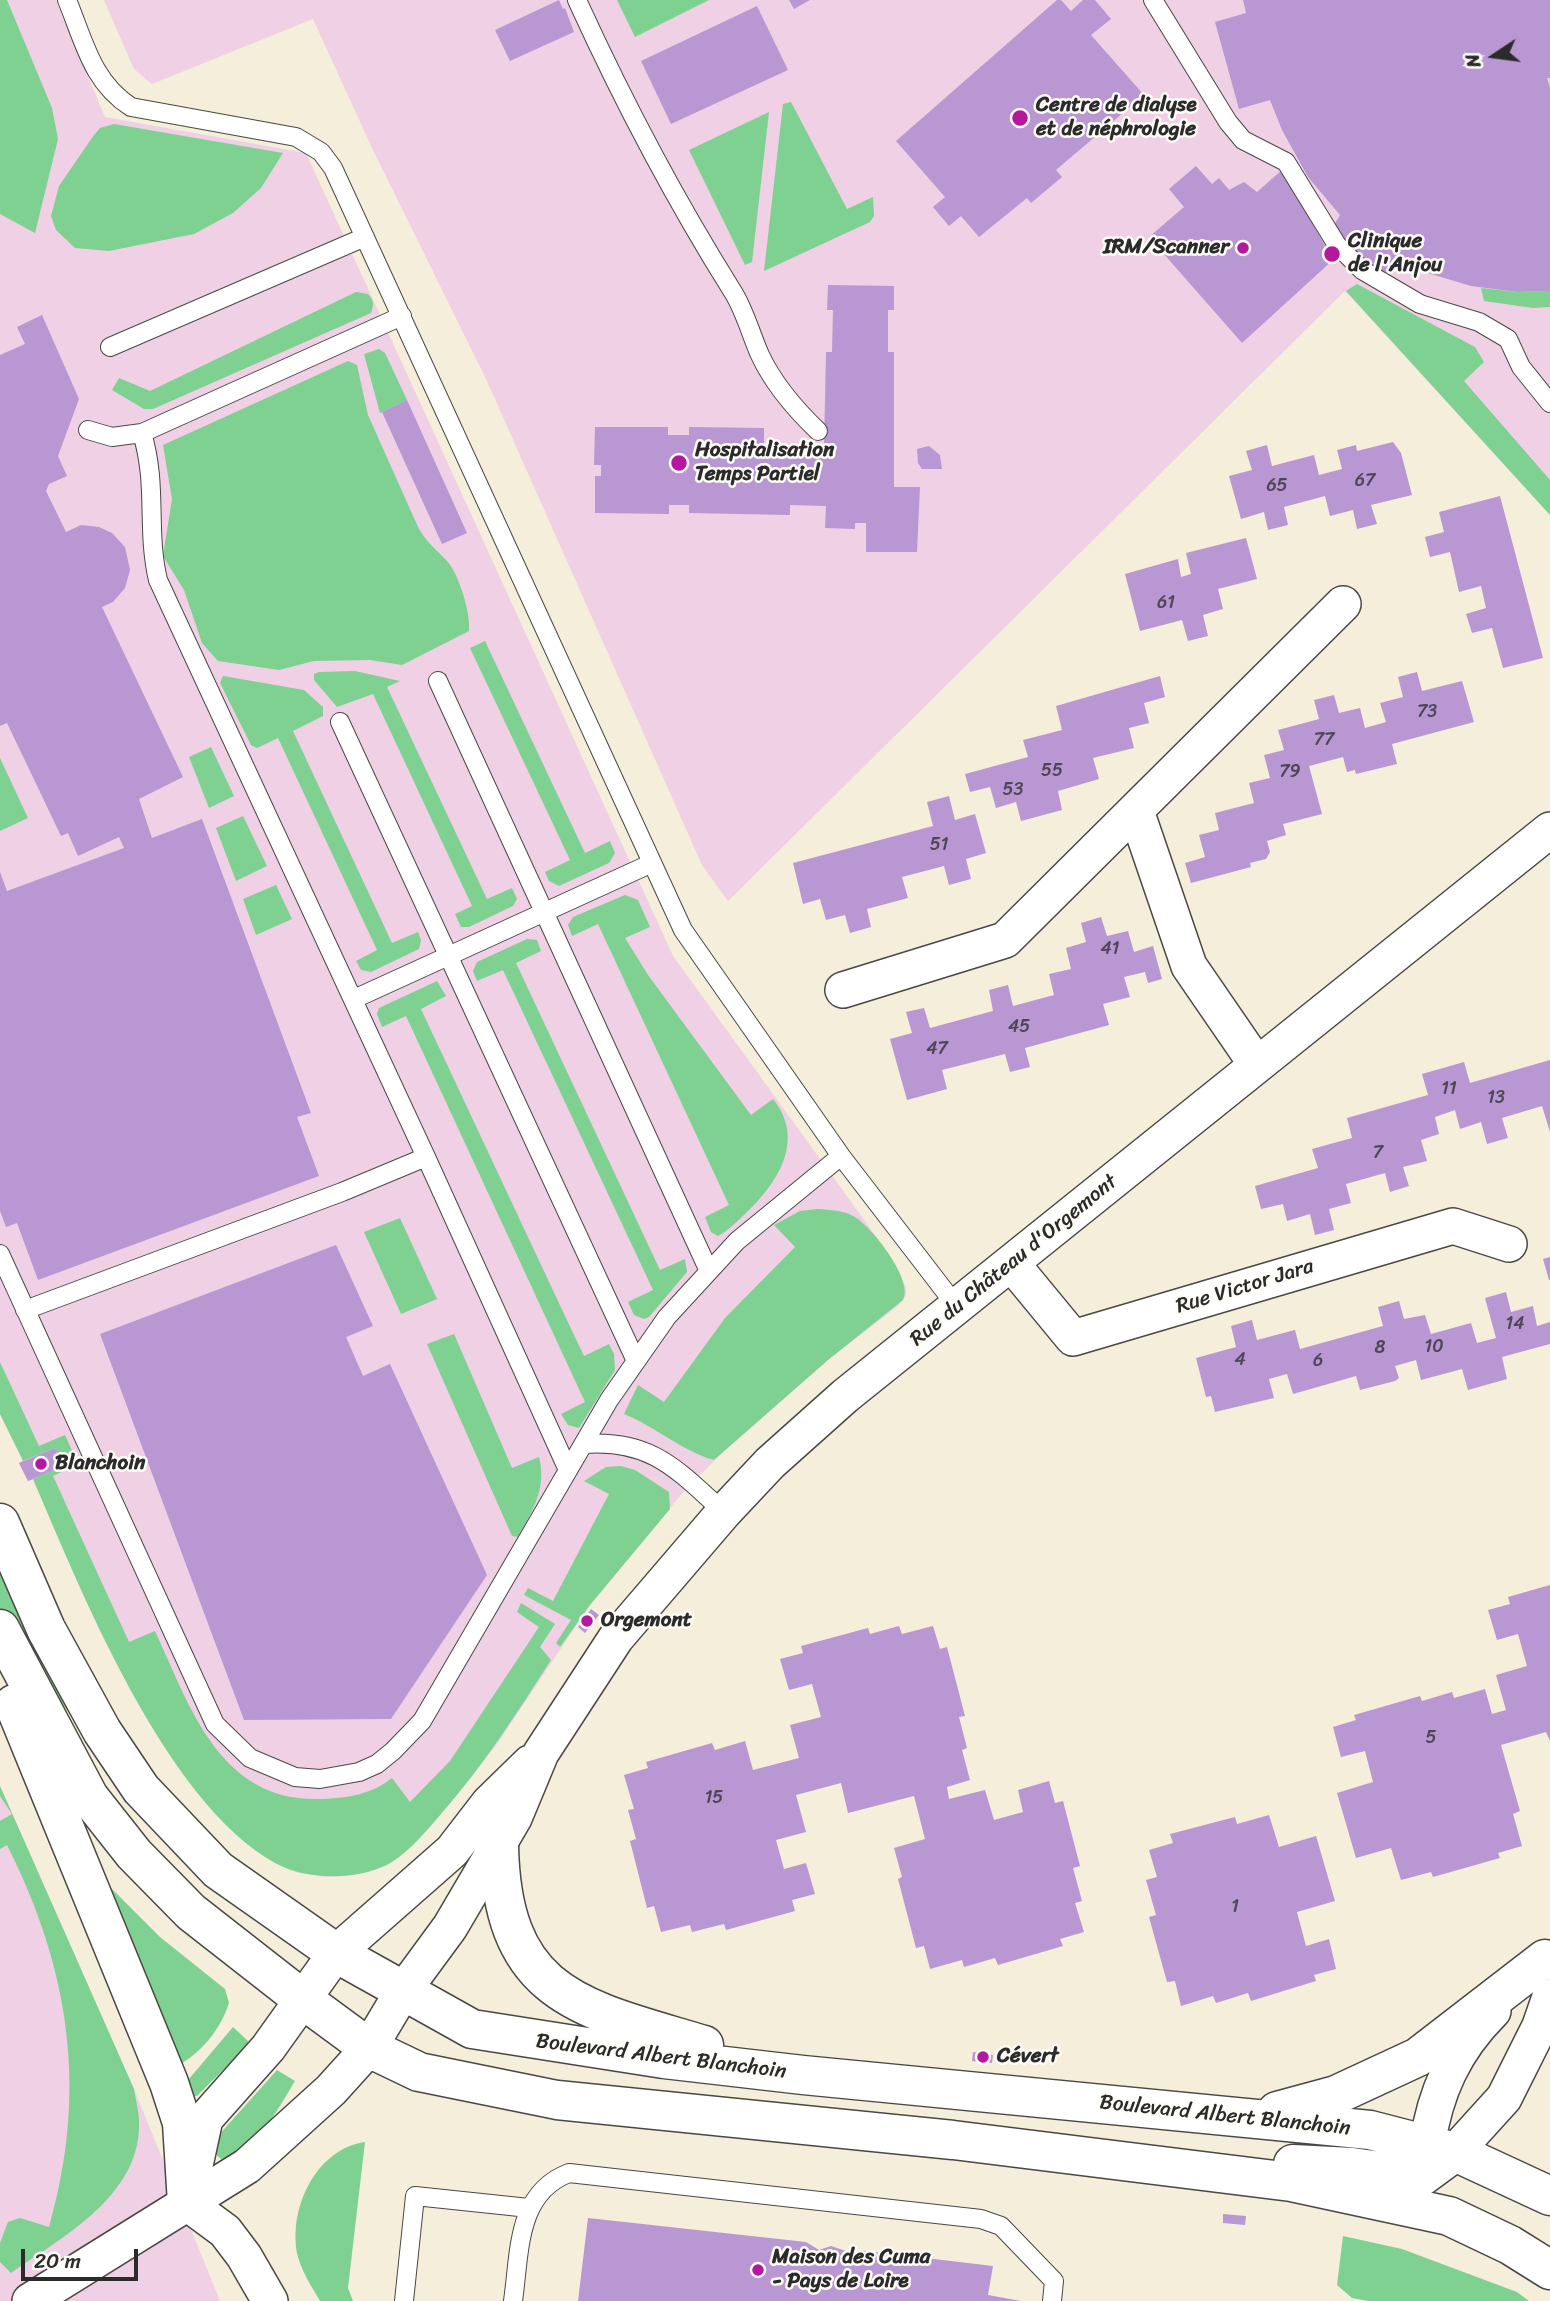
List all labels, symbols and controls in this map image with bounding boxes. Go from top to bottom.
north arrow [1459,21,1529,91]
text: N [1455,51,1491,71]
place label: Centre de dialyse et de néphrologie [1036,93,1197,143]
marker: Centre de dialyse et de néphrologie [1010,108,1030,128]
place label: Clinique de l'Anjou [1348,229,1442,279]
place label: IRM/Scanner [1103,235,1229,261]
marker: IRM/Scanner [1235,240,1251,256]
marker: Clinique de l'Anjou [1322,244,1342,264]
place label: Hospitalisation Temps Partiel [695,438,834,488]
marker: Hospitalisation Temps Partiel [669,453,689,473]
house number: 67 [1355,470,1375,492]
house number: 65 [1266,475,1288,497]
house number: 61 [1157,592,1175,614]
house number: 73 [1417,701,1437,723]
house number: 77 [1314,729,1334,751]
house number: 55 [1041,760,1063,782]
house number: 79 [1279,761,1301,783]
house number: 53 [1003,779,1023,801]
house number: 51 [930,834,948,856]
house number: 41 [1101,938,1119,960]
house number: 45 [1008,1016,1030,1038]
house number: 47 [926,1038,948,1060]
house number: 11 [1441,1078,1457,1100]
house number: 13 [1487,1087,1505,1109]
house number: 7 [1373,1142,1383,1164]
street label: Rue du Château d'Orgemont [905,1170,1123,1352]
street label: Rue Victor Jara [1173,1254,1317,1320]
house number: 14 [1506,1313,1524,1335]
house number: 10 [1424,1336,1444,1358]
house number: 8 [1375,1337,1385,1359]
house number: 4 [1234,1349,1246,1371]
house number: 6 [1313,1350,1323,1372]
place label: Blanchoin [55,1451,145,1477]
marker: Blanchoin [33,1456,49,1472]
place label: Orgemont [601,1608,692,1634]
marker: Orgemont [579,1613,595,1629]
house number: 5 [1426,1727,1436,1749]
house number: 15 [705,1787,723,1809]
house number: 1 [1231,1896,1239,1918]
street label: Boulevard Albert Blanchoin [534,2029,788,2085]
place label: Cévert [997,2044,1059,2070]
marker: Cévert [975,2049,991,2065]
street label: Boulevard Albert Blanchoin [1098,2090,1352,2142]
scale bar [24,2234,142,2278]
text: 20 m [34,2242,81,2280]
place label: Maison des Cuma - Pays de Loire [772,2245,930,2295]
marker: Maison des Cuma - Pays de Loire [750,2262,766,2278]

